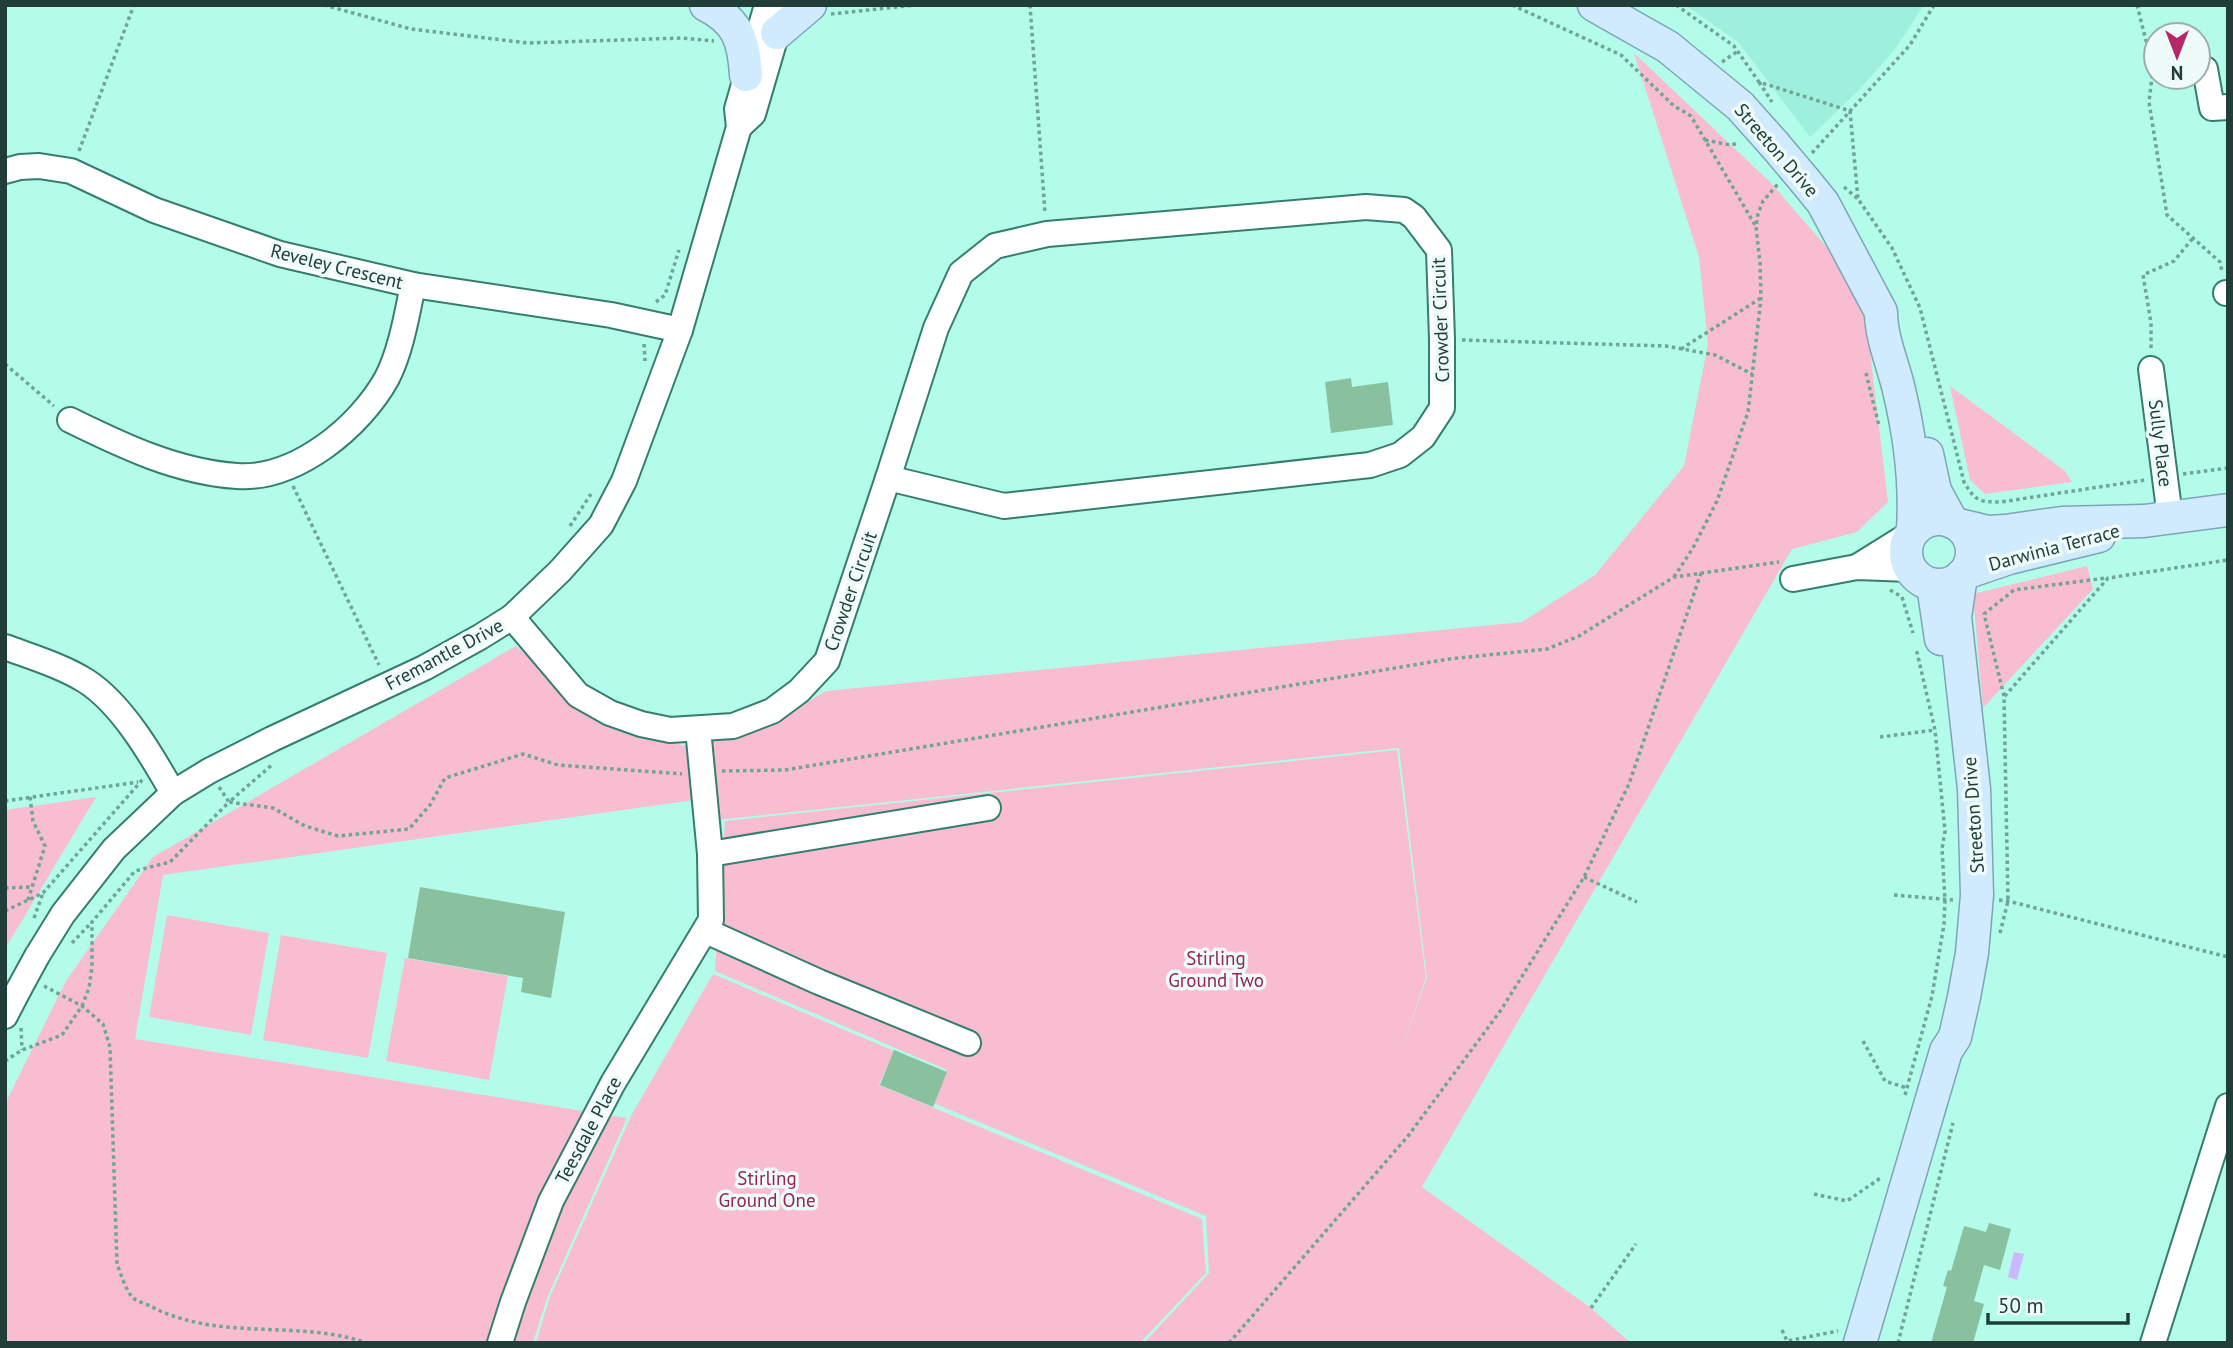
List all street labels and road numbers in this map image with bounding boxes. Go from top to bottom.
street label: Streeton Drive [1730,98,1824,202]
street label: Reveley Crescent [268,238,406,294]
street label: Crowder Circuit [1426,257,1454,383]
street label: Sully Place [2144,398,2178,488]
street label: Darwinia Terrace [1986,518,2122,576]
street label: Crowder Circuit [818,527,882,654]
street label: Fremantle Drive [381,613,507,695]
street label: Streeton Drive [1957,756,1989,874]
street label: Teesdale Place [550,1072,626,1188]

